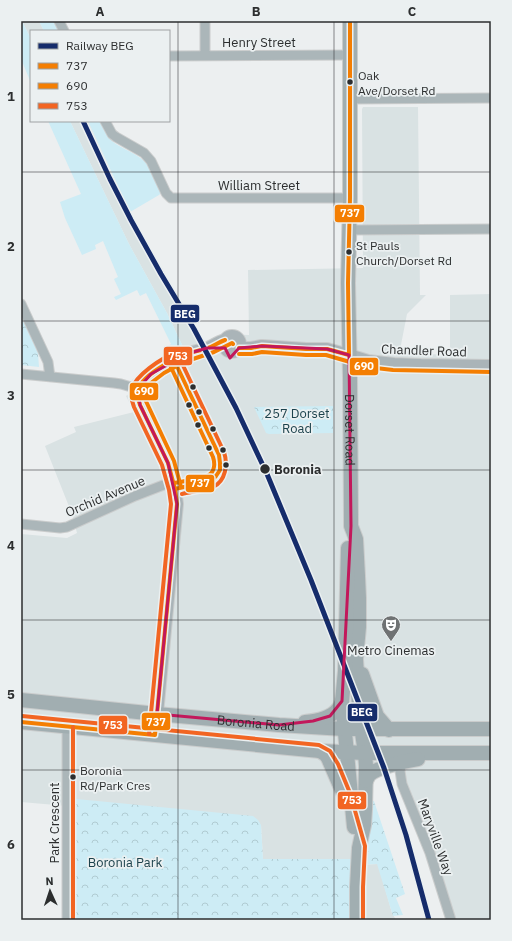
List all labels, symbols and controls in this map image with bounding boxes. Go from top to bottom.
text: A [96,3,105,20]
text: B [252,3,261,20]
text: C [408,3,417,20]
legend [30,30,170,122]
street label: Henry Street [222,34,296,51]
text: Railway BEG [66,38,134,53]
text: 737 [66,58,88,73]
place label: Oak Ave/Dorset Rd [358,68,436,98]
marker: Oak Ave/Dorset Rd [345,77,355,87]
text: 690 [66,78,88,93]
text: 1 [7,88,15,105]
text: 753 [66,98,88,113]
street label: William Street [218,177,300,194]
line badge: 737 [334,204,365,223]
text: 737 [340,206,360,220]
text: 2 [7,238,15,255]
place label: St Pauls Church/Dorset Rd [356,238,452,268]
marker: St Pauls Church/Dorset Rd [344,247,354,257]
line badge: BEG [170,304,200,323]
text: BEG [174,307,196,321]
street label: Chandler Road [381,341,467,360]
line badge: 753 [163,346,193,366]
text: 753 [168,349,188,363]
line badge: 690 [349,357,379,376]
text: 690 [354,359,374,373]
line badge: 690 [129,382,159,401]
unlabelled marker [188,382,198,392]
text: 690 [134,384,154,398]
text: 3 [7,387,15,404]
street label: Dorset Road [341,394,359,466]
unlabelled marker [184,400,194,410]
park label: 257 Dorset Road [264,405,330,437]
unlabelled marker [194,407,204,417]
unlabelled marker [193,420,203,430]
unlabelled marker [208,424,218,434]
unlabelled marker [204,443,214,453]
unlabelled marker [218,445,228,455]
unlabelled marker [221,460,231,470]
place label: Boronia [274,461,321,478]
marker: Boronia [258,462,272,476]
street label: Orchid Avenue [63,472,148,521]
line badge: 737 [185,474,215,493]
text: 737 [190,476,210,490]
text: 4 [7,537,15,554]
theatre icon: Metro Cinemas [380,614,402,642]
place label: Metro Cinemas [347,642,435,659]
text: 5 [7,686,15,703]
line badge: BEG [347,703,378,722]
text: BEG [351,705,373,719]
street label: Boronia Road [216,711,295,735]
line badge: 737 [141,712,171,731]
line badge: 753 [98,715,128,735]
text: 737 [146,715,166,729]
text: 753 [103,718,123,732]
place label: Boronia Rd/Park Cres [80,763,151,793]
marker: Boronia Rd/Park Cres [68,772,78,782]
street label: Park Crescent [46,782,63,864]
line badge: 753 [337,791,367,810]
text: 753 [342,793,362,807]
street label: Maryville Way [414,796,457,878]
text: 6 [7,836,15,853]
park label: Boronia Park [88,854,163,871]
north arrow [30,871,70,911]
text: N [45,874,54,888]

